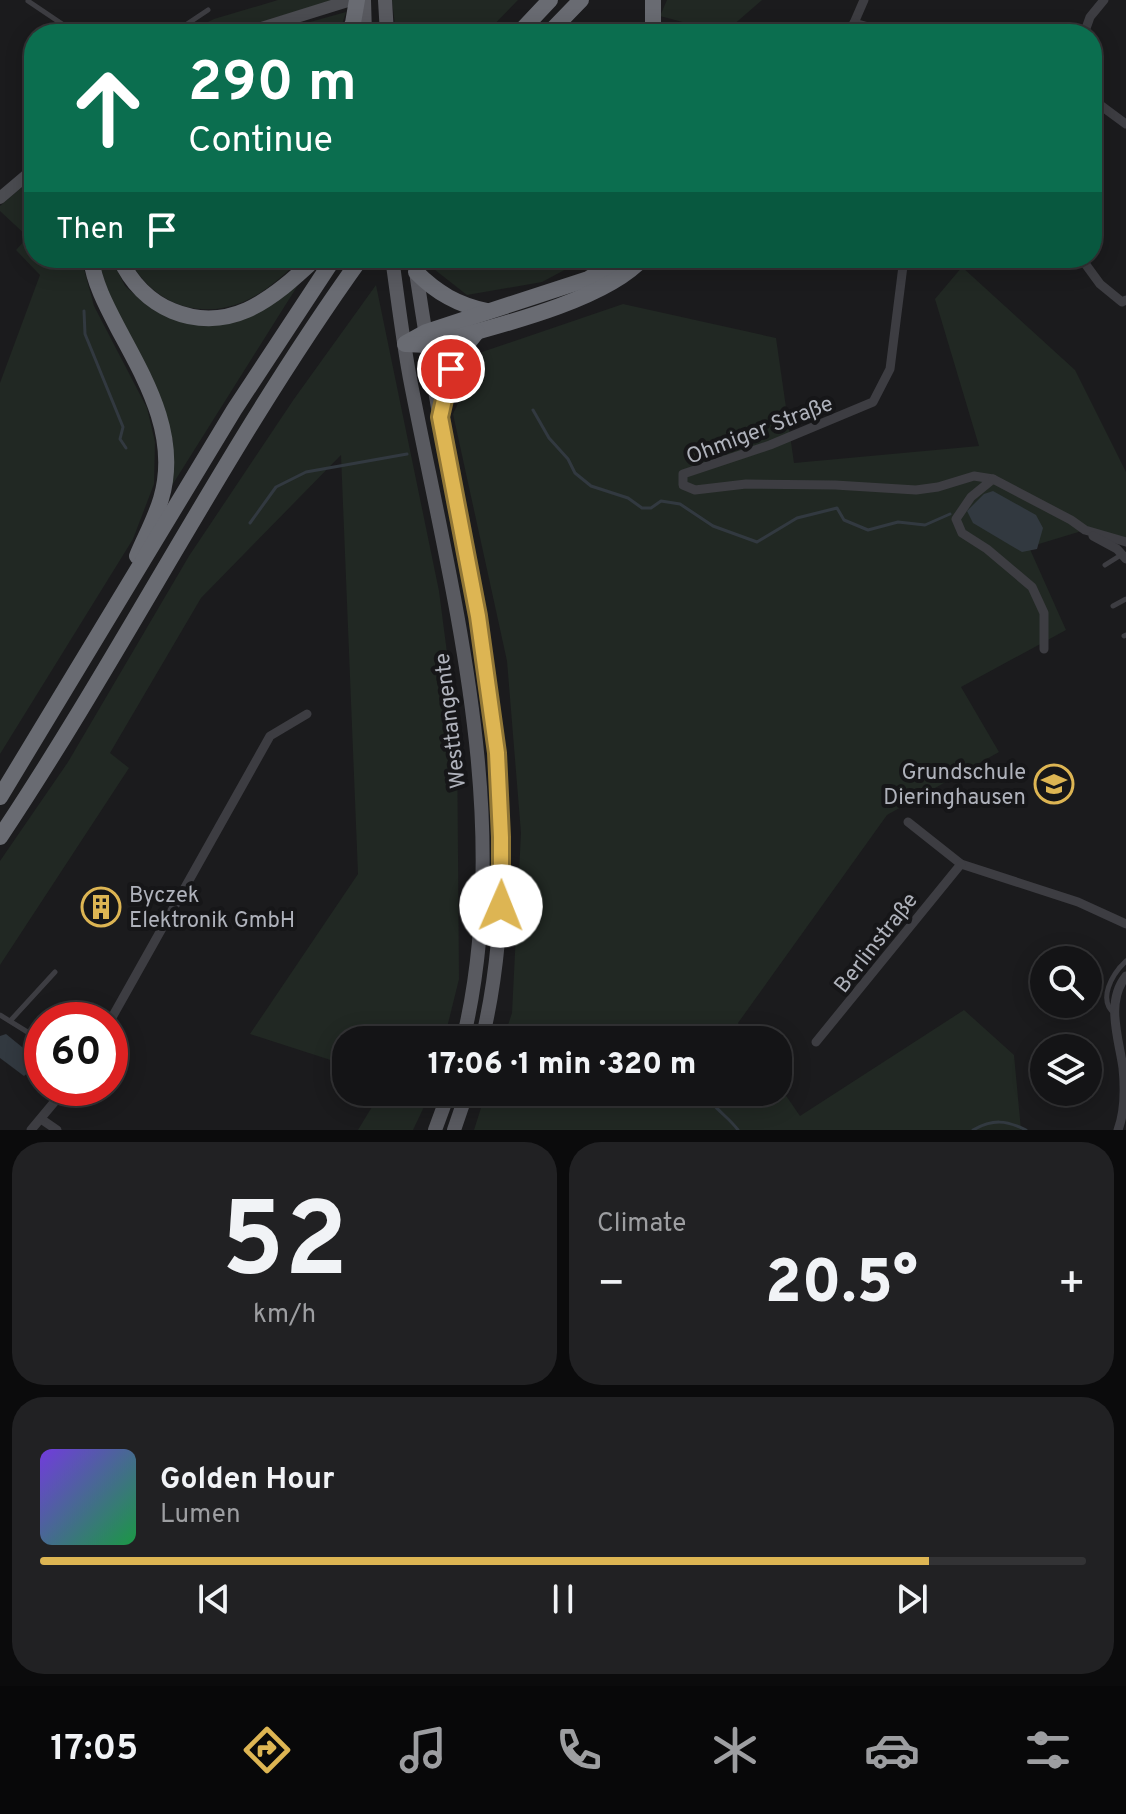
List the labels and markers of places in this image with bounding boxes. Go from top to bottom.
pin [417,335,485,403]
place label: Grundschule Dieringhausen [883,760,1026,812]
school or university icon: Grundschule Dieringhausen [1033,763,1075,805]
place label: Byczek Elektronik GmbH [129,883,295,935]
building icon: Byczek Elektronik GmbH [80,886,122,928]

